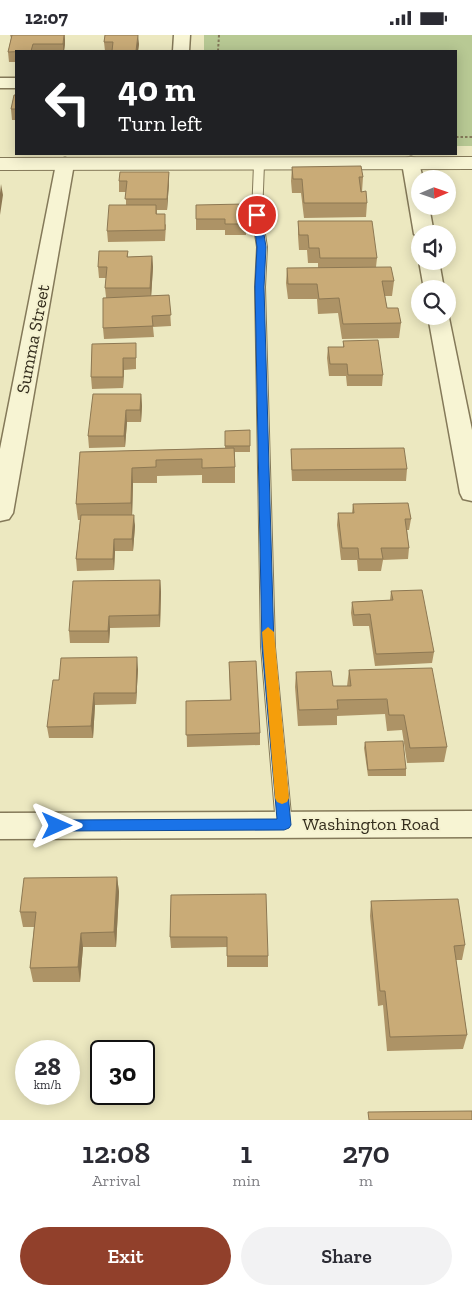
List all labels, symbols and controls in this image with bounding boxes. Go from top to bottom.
text: 12:07 [25,6,68,29]
text: 40 m [118,68,195,110]
icon: left [35,70,100,135]
text: Turn left [118,110,202,137]
north arrow [411,170,456,215]
map controls [411,170,456,325]
pin [236,194,278,236]
icon: arrive [243,201,271,229]
button: sound [411,225,456,270]
button: search [411,280,456,325]
street label: Summa Street [12,282,54,396]
position arrow [30,799,82,851]
street label: Washington Road [303,813,440,835]
speed limit sign: 30 [90,1040,155,1105]
text: 28 [34,1051,61,1081]
text: km/h [34,1078,61,1092]
text: 12:08 [82,1135,151,1171]
text: 1 [240,1135,252,1171]
text: 270 [342,1135,390,1171]
text: Arrival [92,1171,140,1190]
text: min [233,1171,260,1190]
text: m [359,1171,373,1190]
button: Exit [20,1227,231,1285]
button: Share [241,1227,452,1285]

